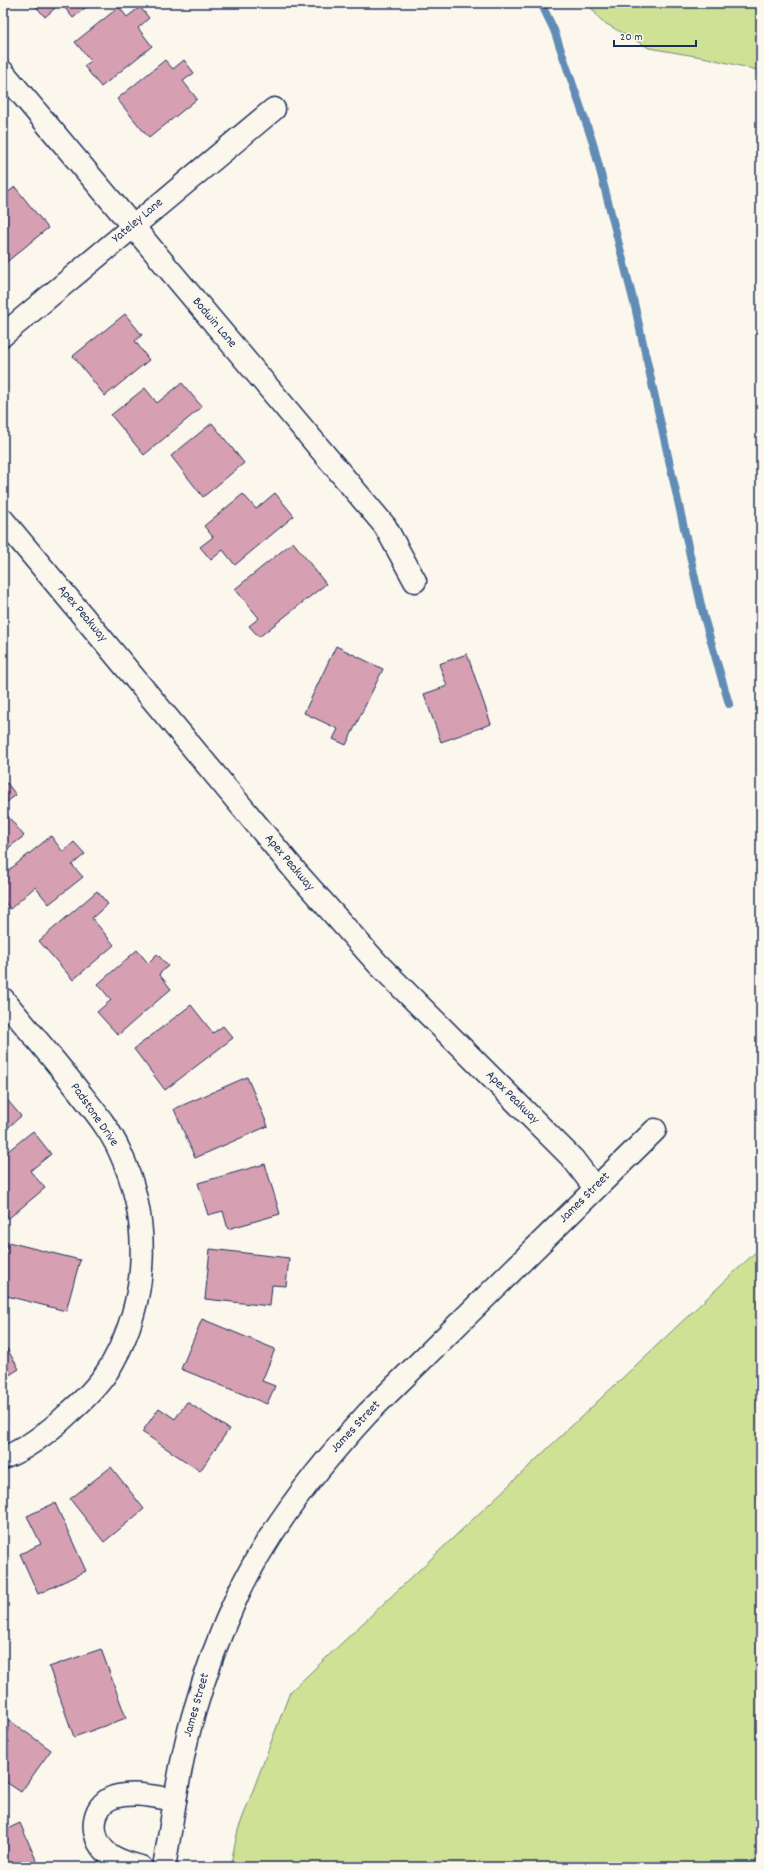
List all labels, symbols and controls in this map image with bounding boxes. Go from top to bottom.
scale bar [614,22,696,48]
text: 20 m [620,29,643,46]
street label: Yateley Lane [108,194,168,248]
street label: Bodwin Lane [187,294,241,353]
street label: Apex Peakway [52,581,112,647]
street label: Apex Peakway [259,830,319,896]
street label: Apex Peakway [481,1067,544,1130]
street label: Padstone Drive [65,1079,123,1151]
street label: James Street [555,1168,615,1228]
street label: James Street [327,1396,385,1457]
street label: James Street [179,1671,215,1739]

